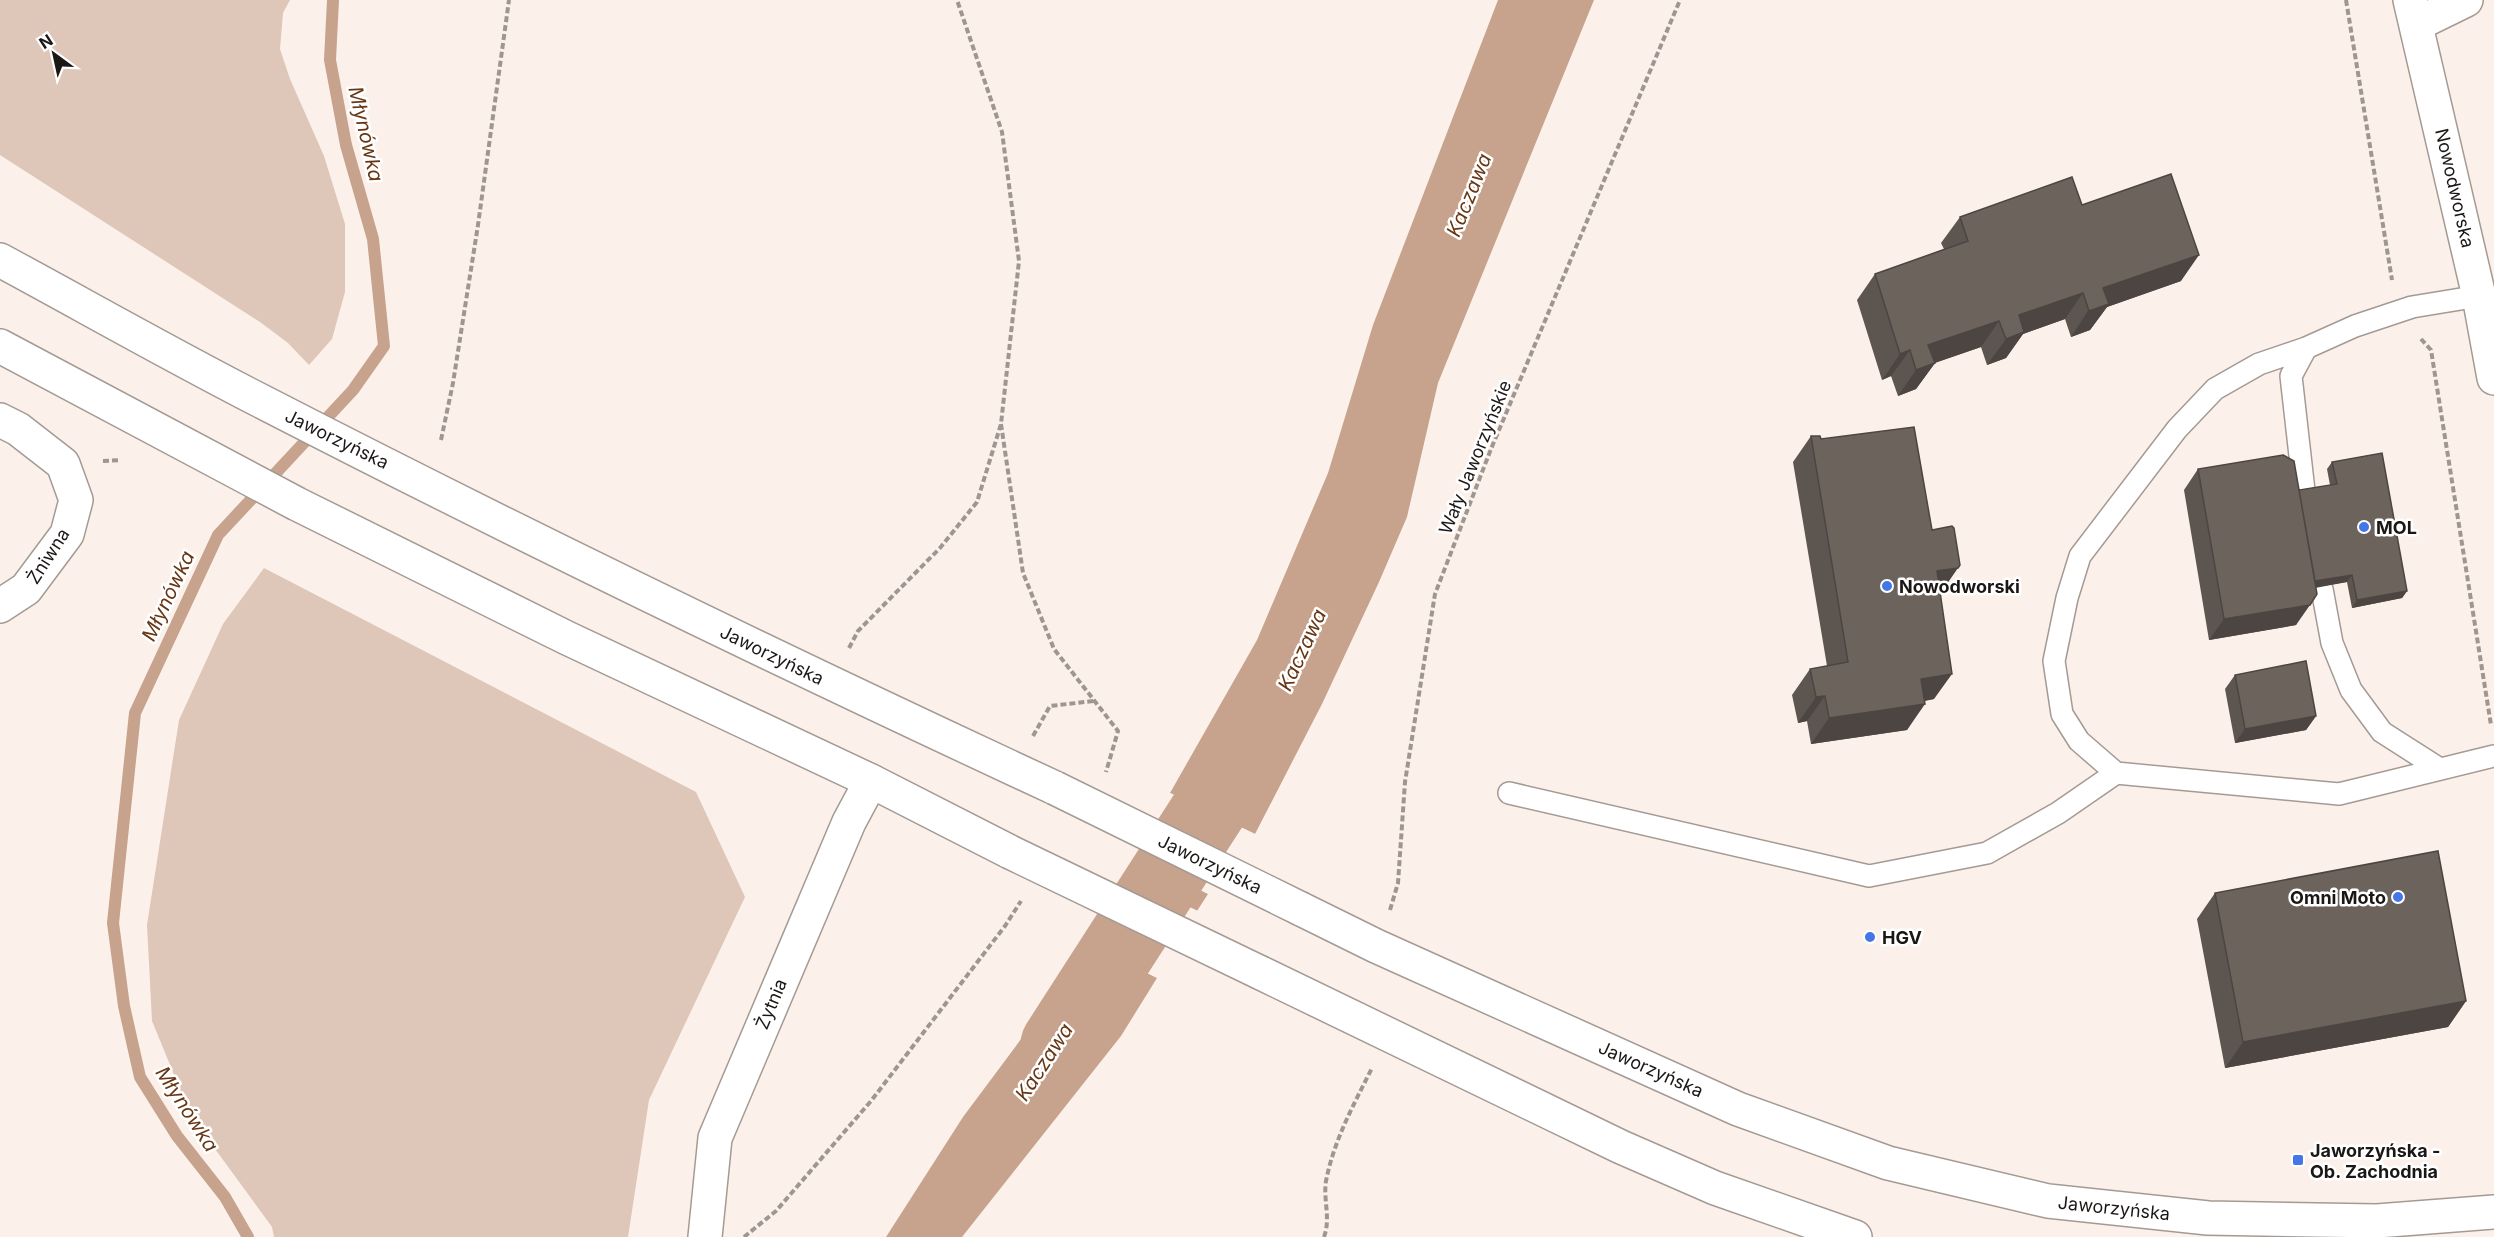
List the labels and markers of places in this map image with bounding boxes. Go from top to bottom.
place label: MOL [2376,517,2417,538]
marker: MOL [2357,520,2371,534]
place label: Nowodworski [1899,576,2020,597]
marker: Nowodworski [1880,579,1894,593]
place label: Omni Moto [2290,887,2386,908]
marker: Omni Moto [2391,890,2405,904]
place label: HGV [1882,927,1922,948]
marker: HGV [1863,930,1877,944]
place label: Jaworzyńska - Ob. Zachodnia [2310,1140,2440,1182]
marker: Jaworzyńska - Ob. Zachodnia [2291,1153,2305,1167]

